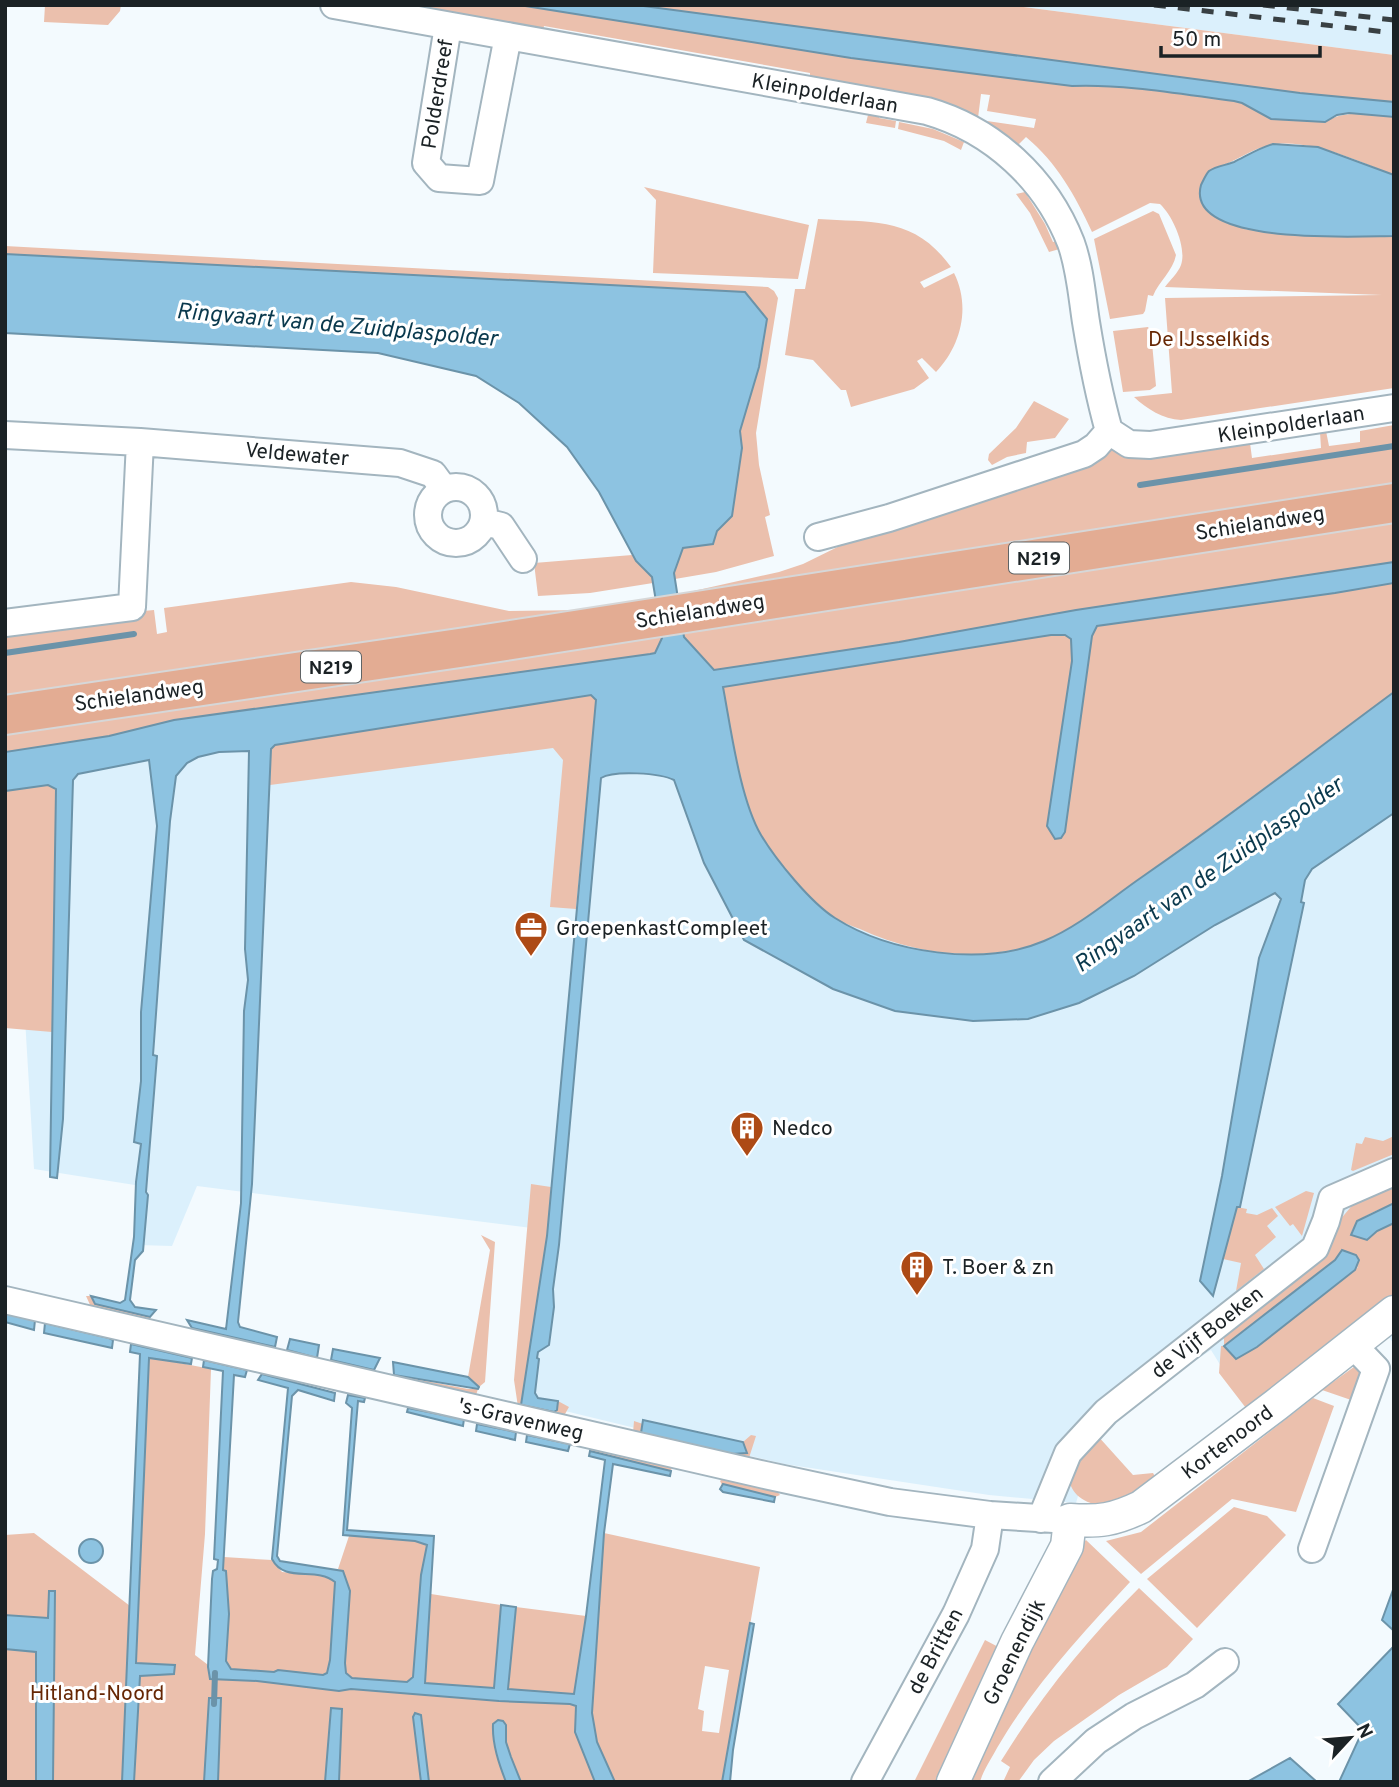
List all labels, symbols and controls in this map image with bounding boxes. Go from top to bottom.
scale bar [1161,14,1320,58]
text: 50 m [1172,27,1221,54]
street label: Polderdreef [417,38,460,151]
street label: Kleinpolderlaan [749,68,900,121]
water label: Ringvaart van de Zuidplaspolder [175,298,501,355]
park label: De IJsselkids [1148,327,1270,354]
street label: Kleinpolderlaan [1216,401,1367,450]
street label: Veldewater [244,437,350,473]
street label: Schielandweg [1194,501,1327,548]
road number: N219 [1009,542,1069,573]
street label: Schielandweg [634,589,767,636]
road number: N219 [301,652,361,682]
street label: Schielandweg [73,674,206,719]
water label: Ringvaart van de Zuidplaspolder [1069,771,1351,980]
office icon: GroepenkastCompleet [512,909,550,958]
place label: GroepenkastCompleet [556,916,768,943]
building icon: Nedco [728,1109,766,1158]
place label: Nedco [772,1116,833,1143]
building icon: T. Boer & zn [898,1248,936,1297]
place label: T. Boer & zn [942,1255,1054,1282]
street label: de Vijf Boeken [1146,1281,1270,1385]
street label: 's-Gravenweg [455,1393,586,1448]
street label: Kortenoord [1177,1400,1279,1486]
street label: Groenendijk [978,1595,1053,1711]
street label: de Britten [902,1604,970,1700]
park label: Hitland-Noord [30,1681,164,1708]
north arrow [1315,1703,1385,1773]
text: N [1350,1720,1377,1743]

